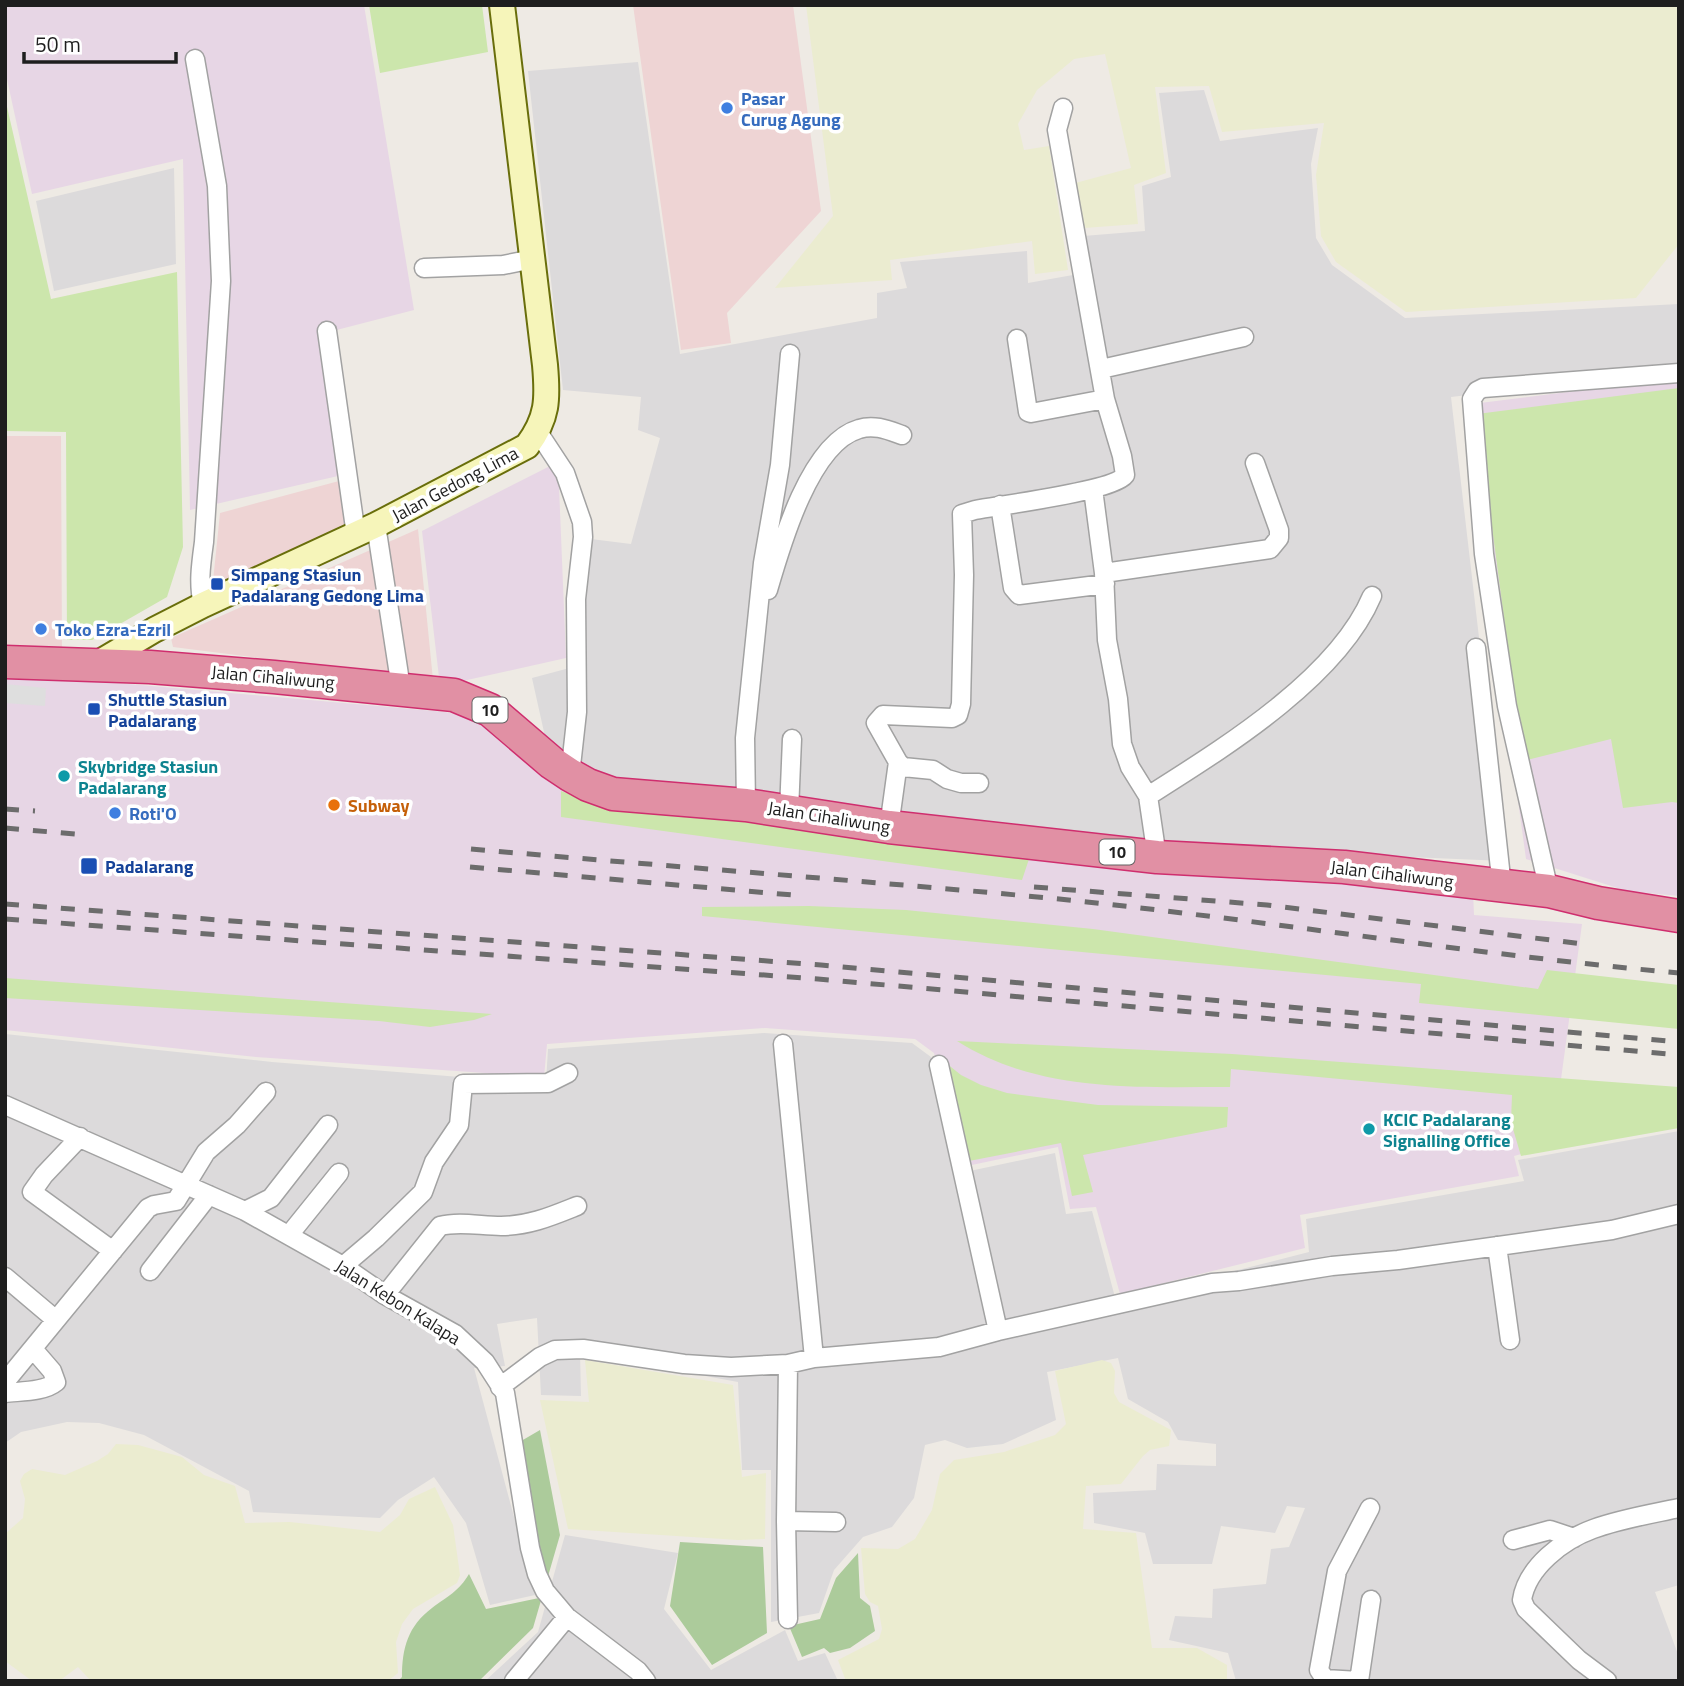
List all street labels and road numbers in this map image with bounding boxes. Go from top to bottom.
street label: Jalan Gedong Lima [387,439,523,529]
street label: Jalan Cihaliwung [210,658,336,696]
road number: 10 [472,698,508,722]
street label: Jalan Cihaliwung [766,794,892,840]
road number: 10 [1100,839,1134,864]
street label: Jalan Cihaliwung [1329,853,1455,895]
street label: Jalan Kebon Kalapa [330,1252,466,1352]

